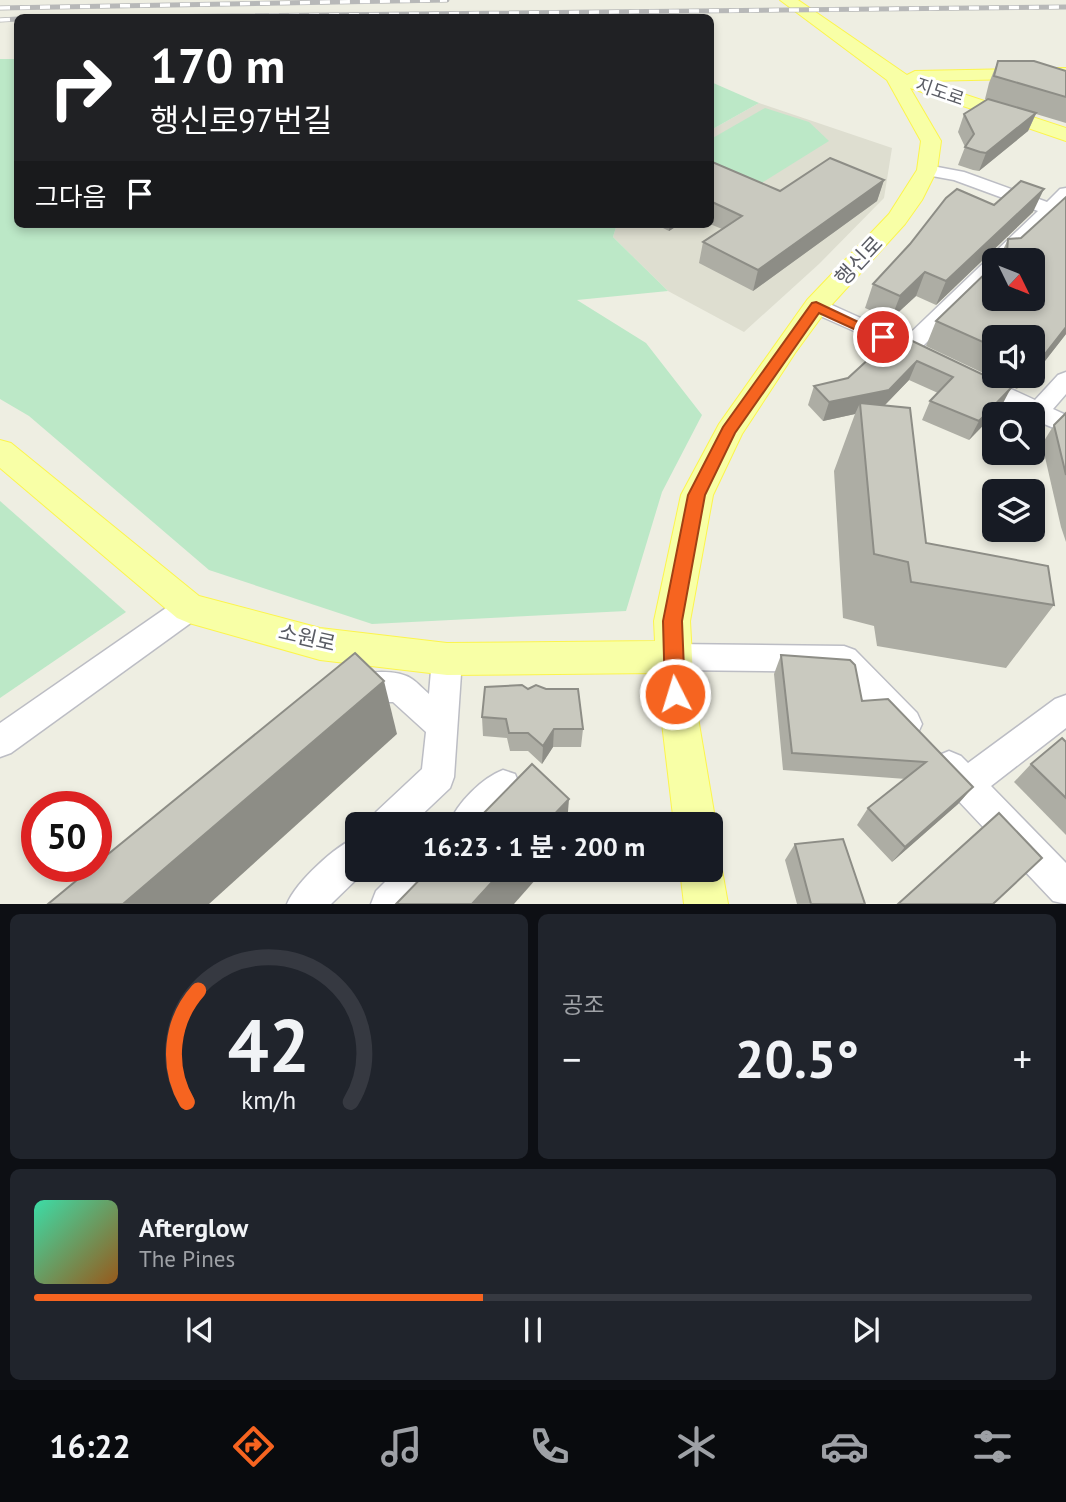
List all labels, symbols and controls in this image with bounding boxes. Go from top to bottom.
text: 170 m [150,33,285,97]
icon: right [35,42,126,133]
street label: 지도로 [913,73,967,110]
text: 행신로97번길 [150,99,332,141]
icon: arrive [121,175,159,213]
text: 그다음 [35,180,107,213]
street label: 행신로 [829,230,888,291]
north arrow [982,248,1045,312]
map controls [982,248,1045,542]
pin [853,307,913,367]
icon: arrive [864,318,902,356]
button: sound [982,325,1045,388]
button: search [982,402,1045,465]
button: layers [982,479,1045,542]
street label: 소원로 [276,618,338,657]
position arrow [638,657,712,731]
speed limit sign: 50 [21,791,112,882]
text: 16:23 · 1 분 · 200 m [423,830,645,863]
text: 공조 [562,990,604,1019]
text: 42 [228,999,310,1093]
text: 20.5° [735,1025,859,1092]
text: − [562,1034,581,1083]
text: + [1013,1034,1032,1083]
text: km/h [242,1084,296,1116]
text: Afterglow [139,1211,248,1244]
text: The Pines [139,1244,235,1273]
icon: previous [181,1311,219,1349]
icon: pause [514,1311,552,1349]
icon: next [847,1311,885,1349]
icon: directions [229,1422,278,1471]
icon: music [377,1422,426,1471]
icon: phone [525,1422,574,1471]
icon: climate [672,1422,721,1471]
icon: car [820,1422,869,1471]
icon: filters [968,1422,1017,1471]
text: 16:22 [49,1425,131,1467]

